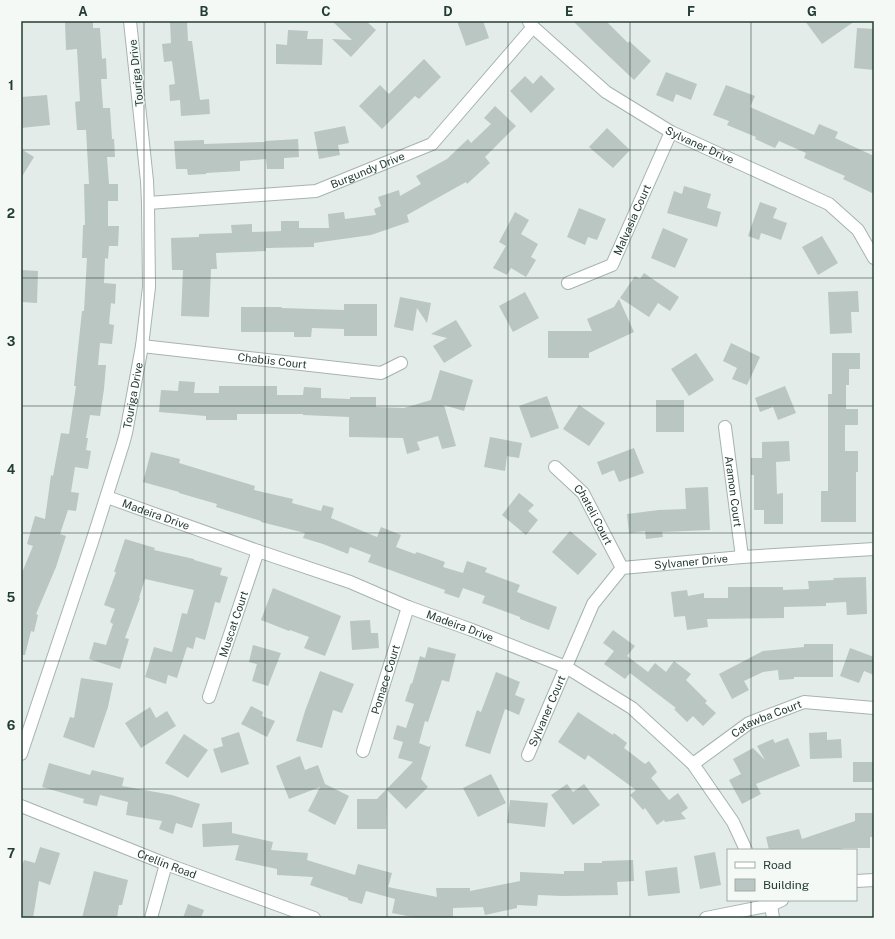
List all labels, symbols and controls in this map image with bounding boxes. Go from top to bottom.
text: A [78,4,88,19]
text: B [200,4,209,19]
text: C [321,4,331,19]
text: D [443,4,453,19]
text: E [565,4,573,19]
text: F [687,4,695,19]
text: G [807,4,817,19]
street label: Touriga Drive [127,39,145,107]
text: 1 [8,78,14,93]
street label: Sylvaner Drive [663,124,736,166]
street label: Burgundy Drive [329,150,406,191]
street label: Malvasia Court [611,183,653,257]
text: 2 [7,206,15,221]
text: 3 [7,334,16,349]
street label: Chablis Court [237,351,307,371]
street label: Touriga Drive [121,361,145,430]
street label: Aramon Court [723,455,744,528]
text: 4 [7,462,16,477]
street label: Chateli Court [572,482,615,547]
street label: Madeira Drive [121,497,191,532]
street label: Sylvaner Drive [654,552,728,571]
street label: Muscat Court [217,589,250,659]
text: 5 [7,590,16,605]
street label: Madeira Drive [425,608,495,644]
street label: Pomace Court [369,643,402,716]
street label: Sylvaner Court [526,674,568,748]
street label: Catawba Court [729,698,803,740]
text: 6 [7,718,16,733]
text: 7 [7,846,15,861]
street label: Crellin Road [136,847,198,881]
legend [727,849,857,901]
text: Road [763,858,791,872]
text: Building [763,878,809,892]

